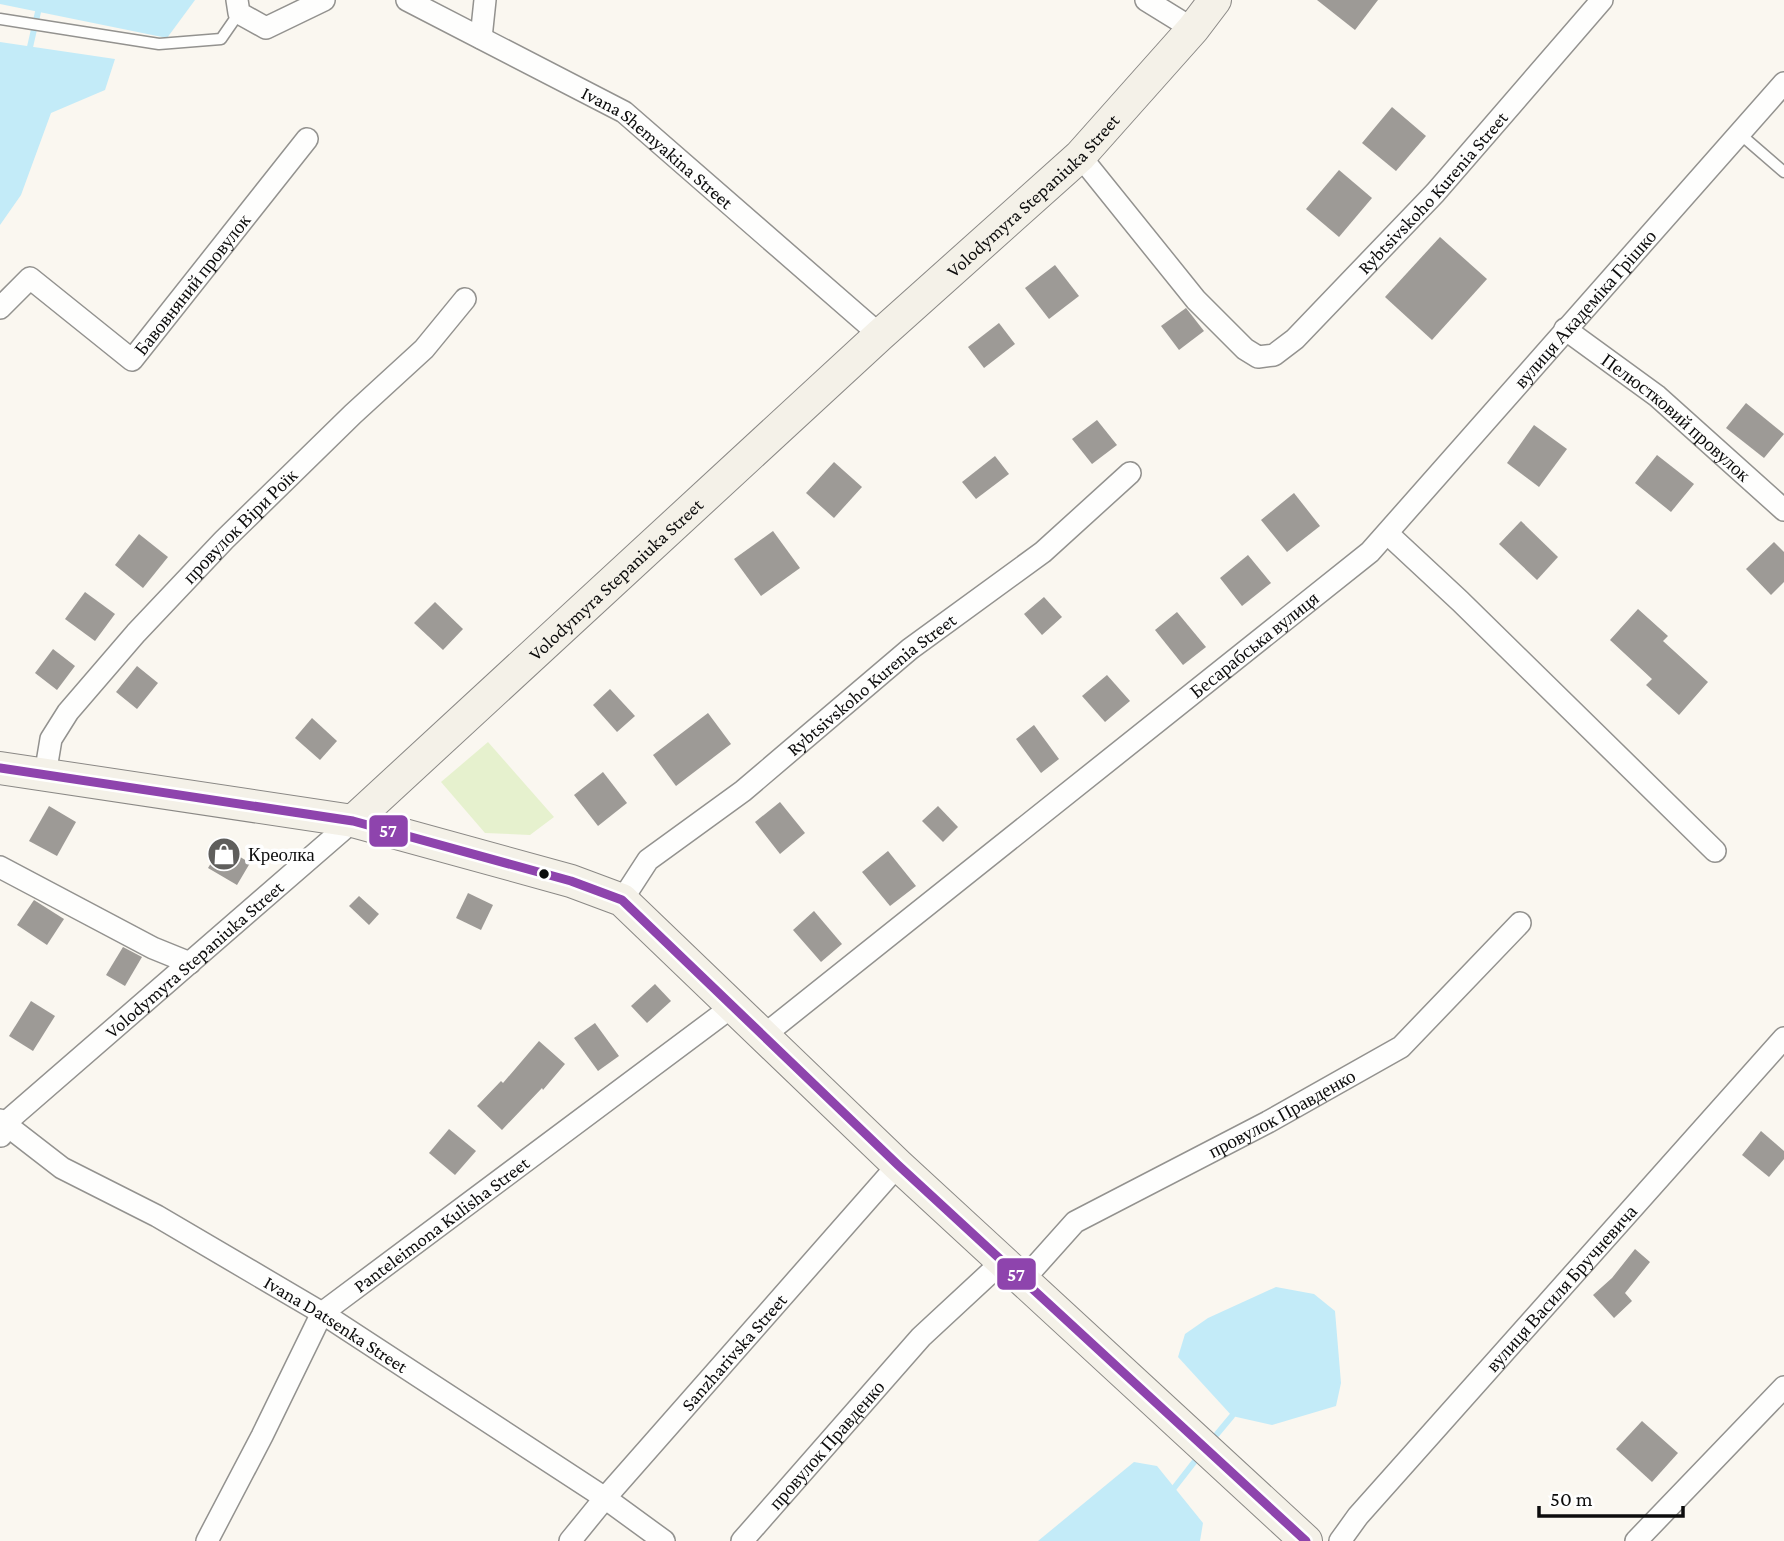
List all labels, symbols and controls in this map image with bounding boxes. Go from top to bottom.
street label: Ivana Shemyakina Street [579,82,738,213]
street label: Rybtsivskoho Kurenia Street [1353,106,1512,278]
street label: Volodymyra Stepaniuka Street [942,109,1124,281]
street label: Бавовняний провулок [130,209,255,359]
street label: вулиця Академіка Грішко [1510,225,1660,392]
street label: Пелюстковий провулок [1598,349,1755,486]
street label: провулок Віри Роїк [178,464,302,587]
street label: Volodymyra Stepaniuka Street [524,493,707,664]
street label: Бесарабська вулиця [1186,587,1323,702]
street label: Rybtsivskoho Kurenia Street [782,608,960,760]
line badge: 57 [368,814,409,848]
text: 57 [379,820,397,841]
shop icon: Креолка [205,835,243,873]
place label: Креолка [248,844,315,865]
unlabelled marker [537,867,551,881]
street label: Volodymyra Stepaniuka Street [101,876,288,1042]
street label: провулок Правденко [1205,1065,1359,1162]
street label: Panteleimona Kulisha Street [349,1151,534,1296]
street label: вулиця Василя Бручневича [1481,1200,1641,1376]
line badge: 57 [996,1257,1037,1291]
text: 57 [1007,1264,1025,1285]
street label: Ivana Datsenka Street [261,1271,412,1377]
street label: Sanzharivska Street [677,1289,791,1415]
street label: провулок Правденко [764,1376,888,1513]
scale bar [1539,1474,1682,1518]
text: 50 m [1550,1487,1593,1511]

